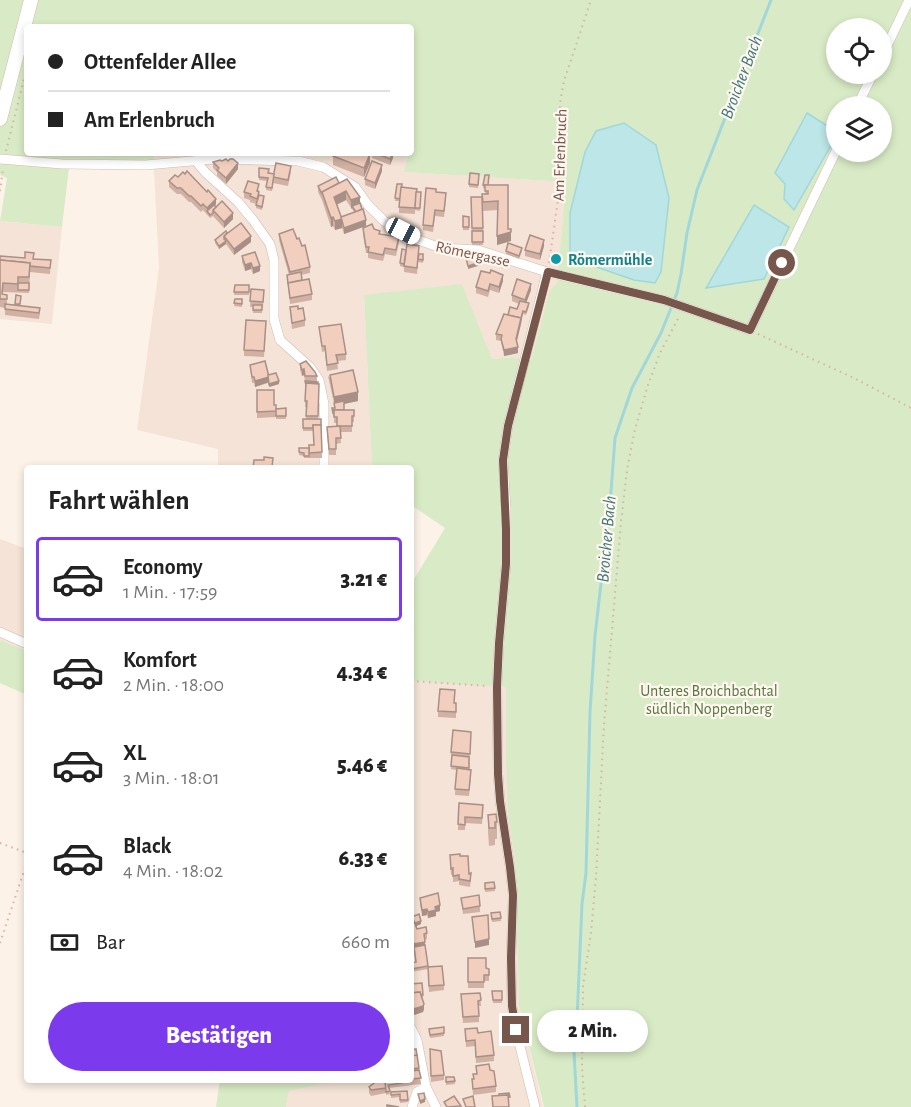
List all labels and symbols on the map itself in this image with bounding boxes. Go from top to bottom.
water label: Broicher Bach [718,33,766,121]
street label: Am Erlenbruch [550,108,570,202]
car [383,215,423,247]
street label: Römergasse [434,238,511,270]
route start [768,249,795,276]
marker: Römermühle [549,252,563,266]
place label: Römermühle [568,252,653,268]
water label: Broicher Bach [594,495,620,583]
park label: Unteres Broichbachtal südlich Noppenberg [640,683,778,717]
callout: 2 Min. [537,1009,648,1051]
route end [502,1016,529,1043]

